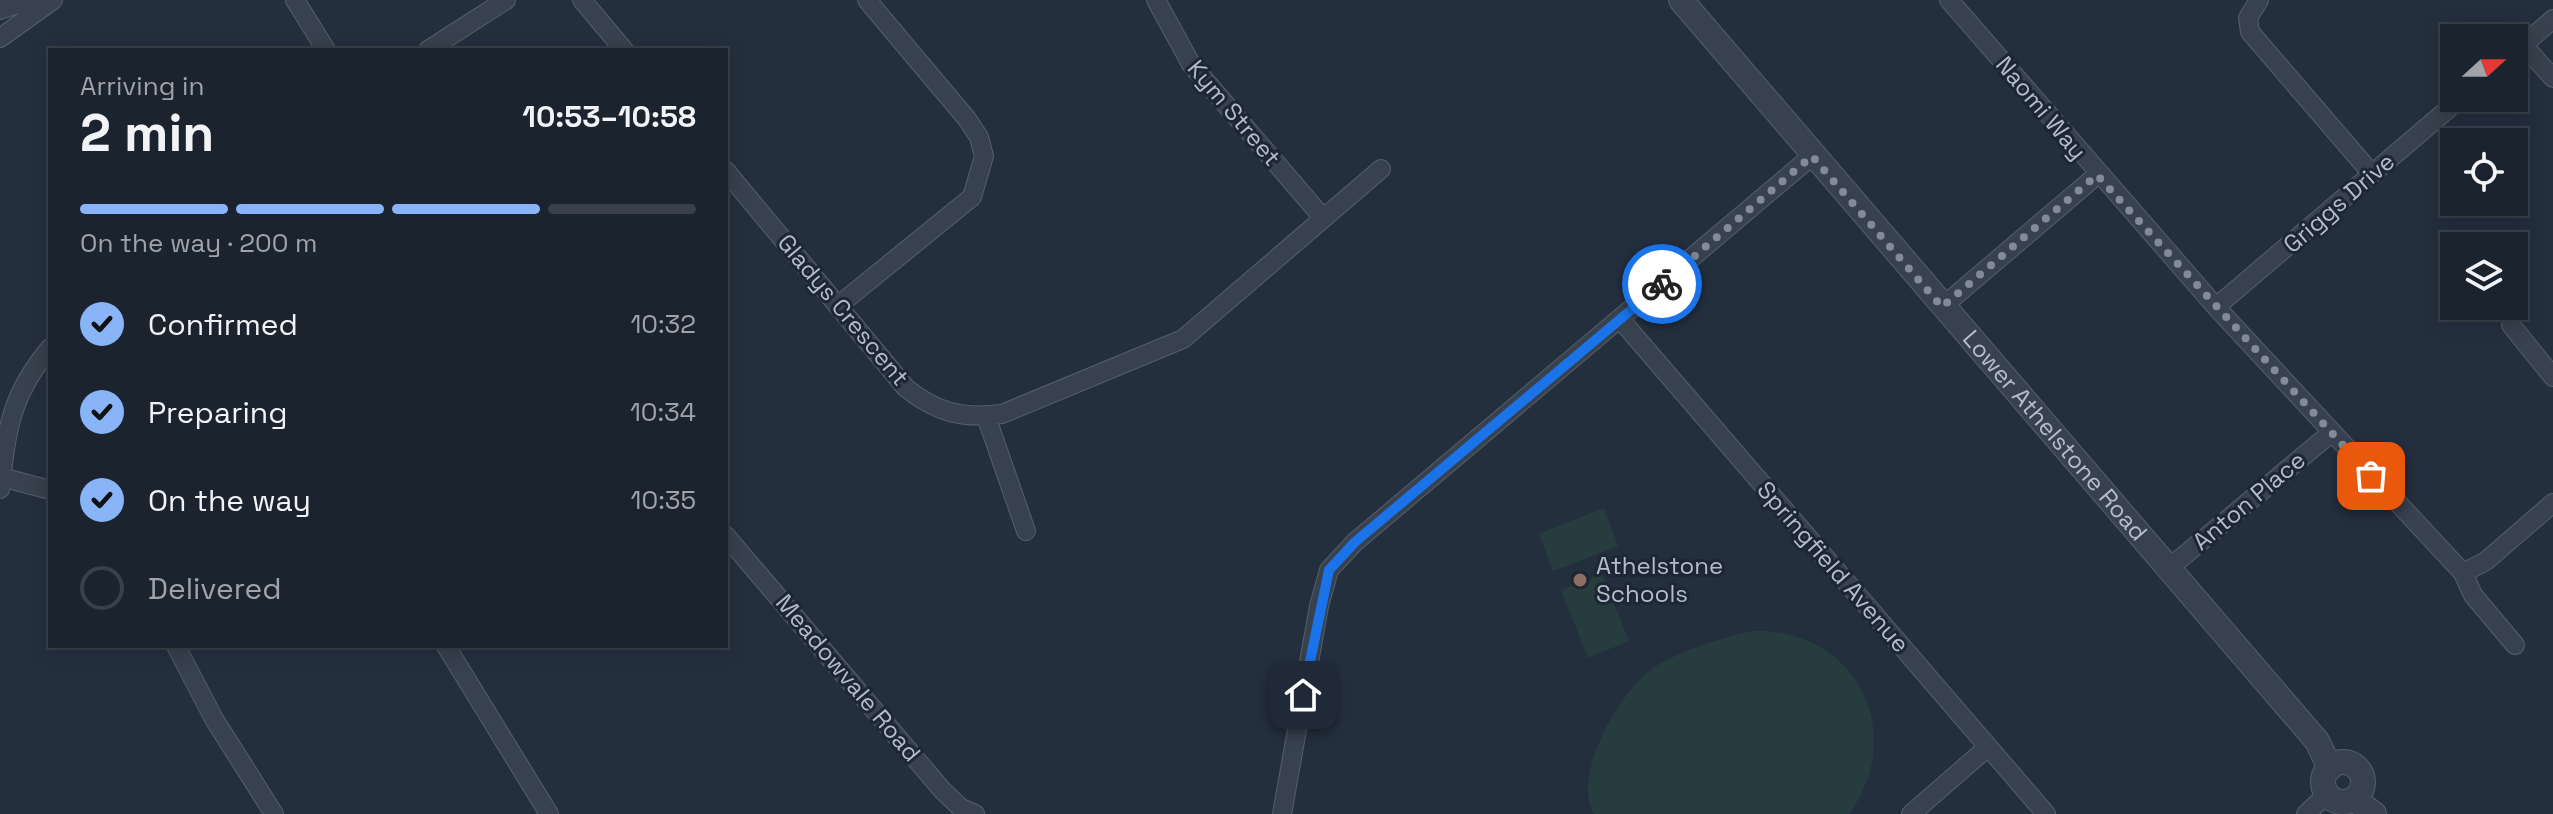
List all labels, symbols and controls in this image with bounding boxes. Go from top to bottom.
north arrow [2440,24,2528,112]
map controls [2440,24,2528,320]
street label: Naomi Way [1989,50,2094,166]
street label: Kym Street [1181,53,1288,172]
text: Arriving in [80,69,204,103]
text: 10:53–10:58 [522,97,696,136]
text: 2 min [80,100,214,166]
button: locate [2440,128,2528,216]
street label: Griggs Drive [2276,146,2401,260]
text: On the way · 200 m [80,226,317,260]
street label: Gladys Crescent [771,227,916,392]
button: layers [2440,232,2528,320]
courier [1622,244,1702,324]
icon: bike [1640,262,1684,306]
icon: check [80,302,124,346]
text: Confirmed [148,305,298,344]
text: 10:32 [631,307,696,341]
street label: Lower Athelstone Road [1956,323,2154,547]
icon: check [80,390,124,434]
text: Preparing [148,393,287,432]
text: 10:34 [630,395,696,429]
pin [2337,442,2405,510]
street label: Anton Place [2186,444,2312,557]
icon: bag [2349,454,2393,498]
street label: Springfield Avenue [1750,475,1916,659]
icon: check [80,478,124,522]
text: On the way [148,481,311,520]
text: 10:35 [631,483,696,517]
place label: Athelstone Schools [1596,550,1723,609]
text: Delivered [148,569,282,608]
marker: Athelstone Schools [1571,571,1589,589]
street label: Meadowvale Road [769,588,928,768]
pin [1269,661,1337,729]
icon: home [1281,673,1325,717]

